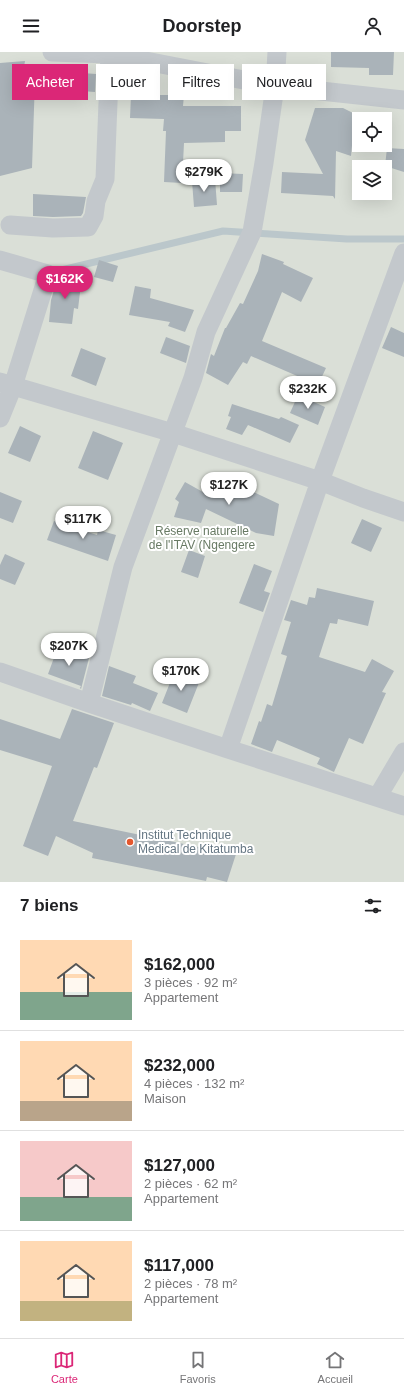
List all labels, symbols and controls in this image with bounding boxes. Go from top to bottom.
icon: menu [20,15,42,37]
icon: person [362,15,384,37]
text: Doorstep [162,16,242,36]
chip: Acheter [12,64,88,100]
chip: Louer [96,64,160,100]
chip: Filtres [168,64,234,100]
chip: Nouveau [242,64,326,100]
map controls [352,112,392,200]
button: locate [352,112,392,152]
pin: $279K [176,159,232,193]
button: layers [352,160,392,200]
text: $279K [185,164,223,179]
pin: $162K [37,266,93,300]
text: $162K [46,271,84,286]
pin: $232K [280,376,336,410]
text: $232K [289,381,327,396]
pin: $127K [201,472,257,506]
text: $127K [210,477,248,492]
pin: $117K [55,506,111,540]
text: $117K [64,511,102,526]
park label: Réserve naturelle de l'ITAV (Ngengere [149,524,256,552]
pin: $207K [41,633,97,667]
text: $207K [50,638,88,653]
pin: $170K [153,658,209,692]
text: $170K [162,663,200,678]
place label: Institut Technique Medical de Kitatumba [138,828,254,856]
marker: Institut Technique Medical de Kitatumba [125,837,135,847]
icon: filters [362,895,384,917]
text: 7 biens [20,896,79,915]
text: $162,000 [144,955,215,974]
icon: home [52,956,100,1004]
text: 3 pièces · 92 m² [144,975,237,990]
text: Appartement [144,990,218,1005]
text: $232,000 [144,1056,215,1075]
icon: home [52,1057,100,1105]
text: 4 pièces · 132 m² [144,1076,244,1091]
text: Maison [144,1091,186,1106]
text: $127,000 [144,1156,215,1175]
icon: home [52,1157,100,1205]
text: 2 pièces · 62 m² [144,1176,237,1191]
text: Appartement [144,1191,218,1206]
text: $117,000 [144,1256,214,1275]
icon: home [52,1257,100,1305]
text: 2 pièces · 78 m² [144,1276,237,1291]
text: Appartement [144,1291,218,1306]
tab: Carte [51,1349,78,1385]
tab: Favoris [180,1349,216,1385]
tab: Accueil [318,1349,353,1385]

